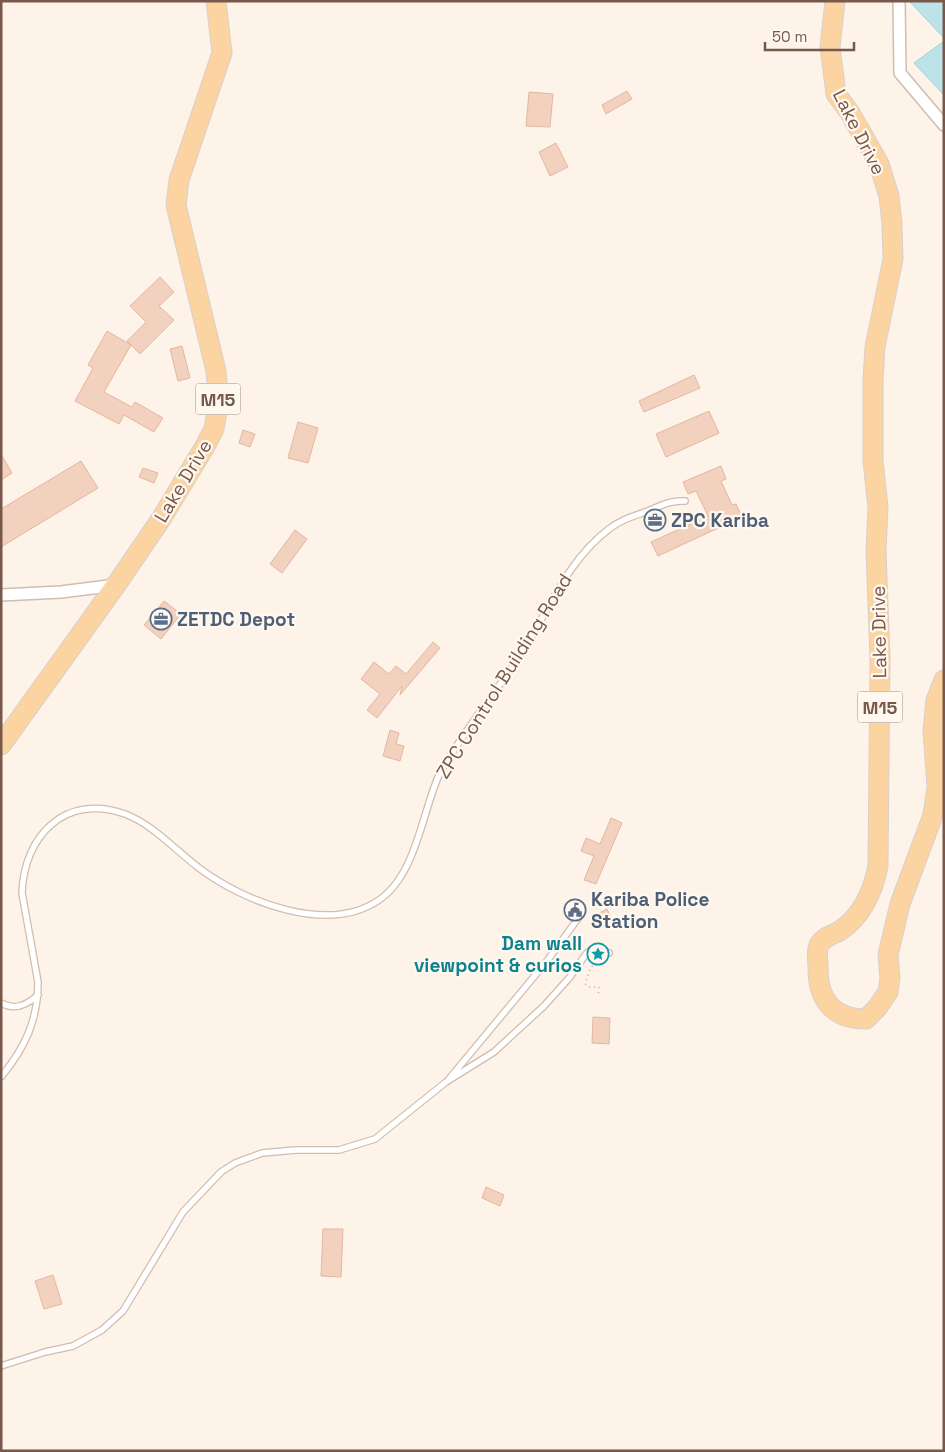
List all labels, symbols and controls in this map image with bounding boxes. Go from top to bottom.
scale bar [765,20,854,52]
text: 50 m [772,27,807,46]
street label: Lake Drive [827,85,891,179]
road number: M15 [196,384,240,414]
street label: Lake Drive [148,435,218,527]
office icon: ZPC Kariba [643,508,667,532]
place label: ZPC Kariba [671,508,769,533]
street label: ZPC Control Building Road [431,569,577,783]
street label: Lake Drive [866,585,892,679]
office icon: ZETDC Depot [149,607,173,631]
place label: ZETDC Depot [177,607,295,632]
road number: M15 [858,692,902,722]
place label: Kariba Police Station [591,887,710,934]
public building icon: Kariba Police Station [563,898,587,922]
place label: Dam wall viewpoint & curios [414,931,582,978]
place icon: Dam wall viewpoint & curios [586,942,610,966]

